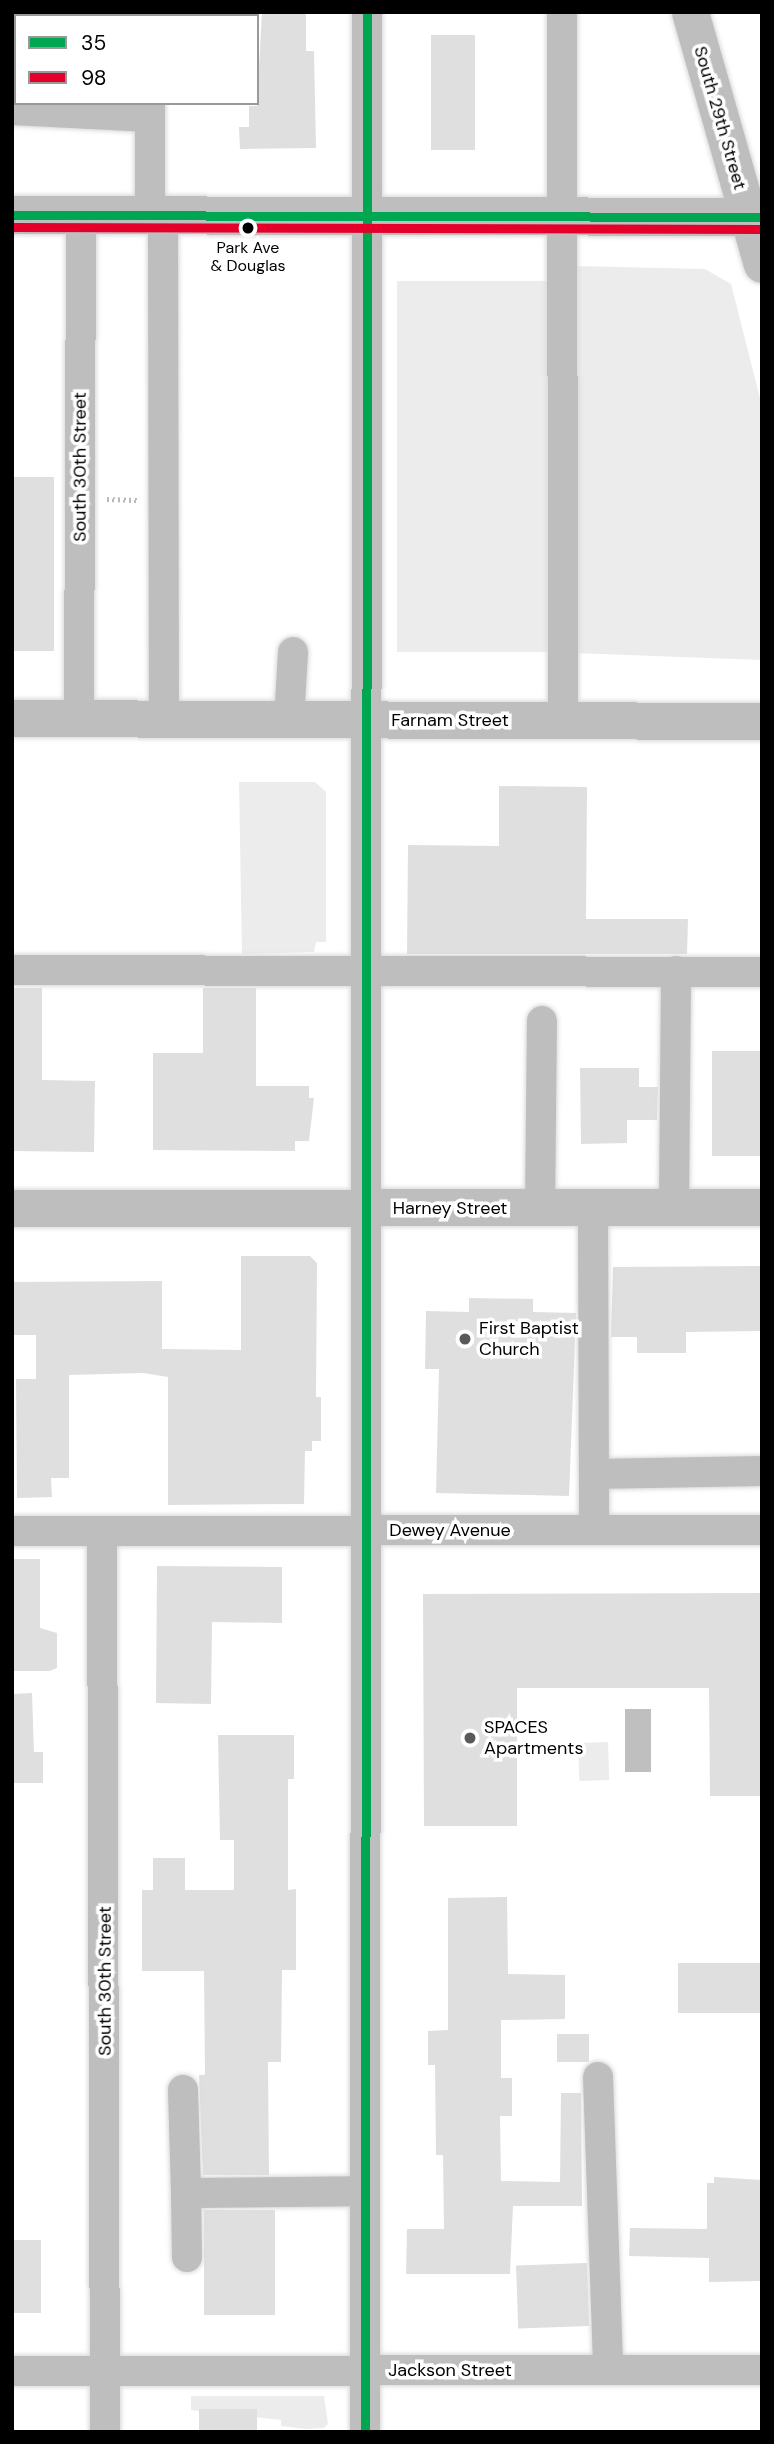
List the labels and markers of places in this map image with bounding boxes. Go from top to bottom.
marker: Park Ave & Douglas [241,221,255,235]
place label: Park Ave & Douglas [211,238,285,276]
place label: First Baptist Church [479,1318,579,1360]
marker: First Baptist Church [457,1331,473,1347]
place label: SPACES Apartments [484,1717,583,1760]
marker: SPACES Apartments [462,1730,478,1746]

